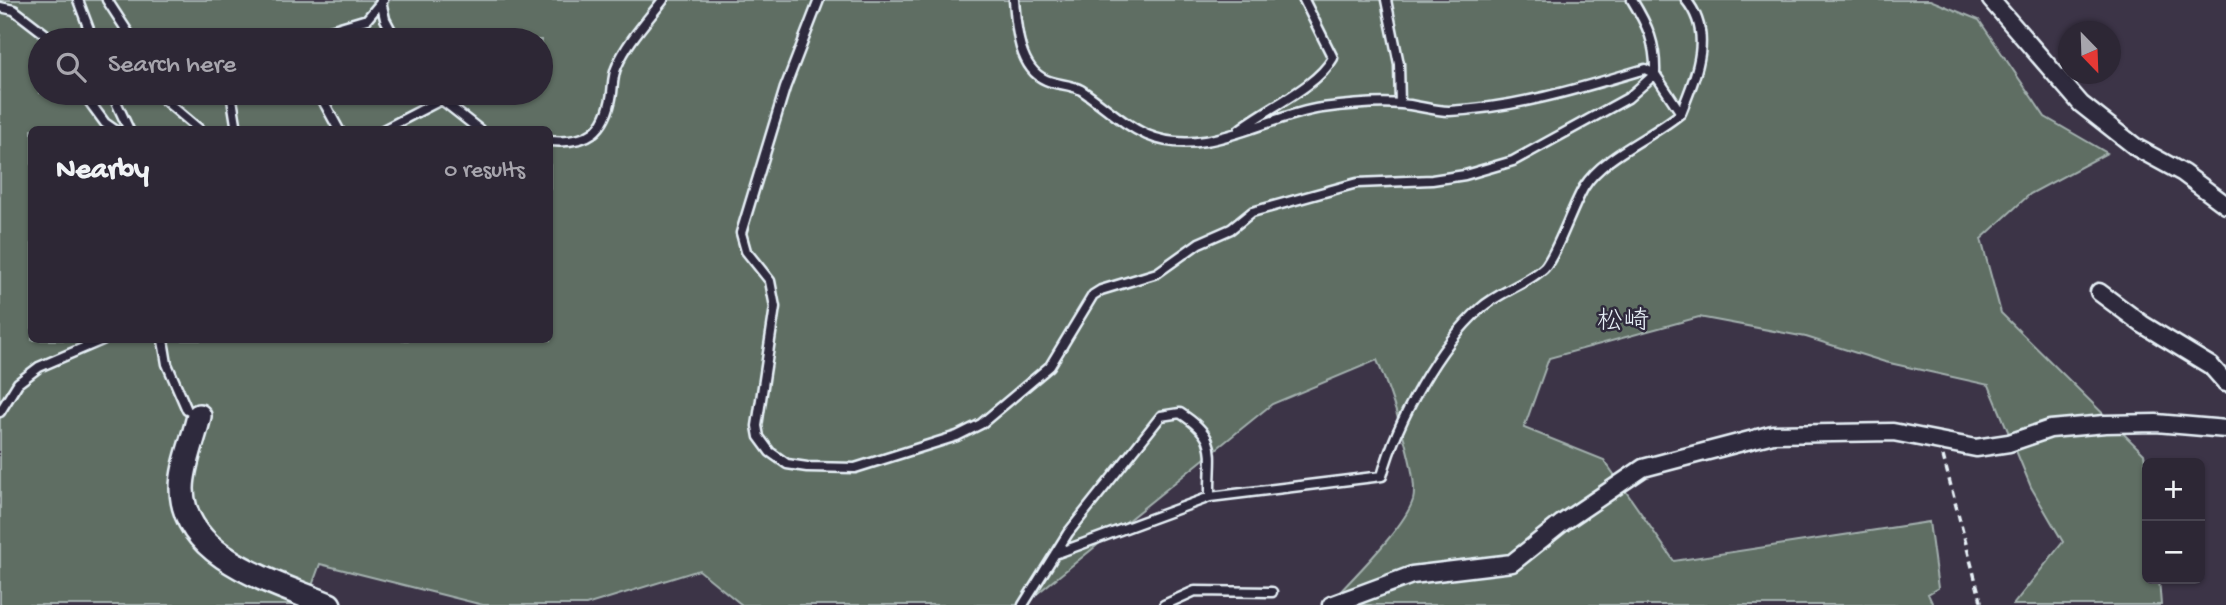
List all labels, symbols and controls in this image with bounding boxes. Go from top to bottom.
north arrow [2058,21,2121,84]
search box [28,28,553,105]
icon: search [52,48,90,86]
text: Search here [108,51,236,82]
text: Nearby [56,154,149,189]
text: 0 results [444,158,525,185]
district label: 松崎 [1597,307,1649,339]
map controls [2142,458,2205,584]
button: + [2142,458,2205,521]
button: − [2142,521,2205,584]

